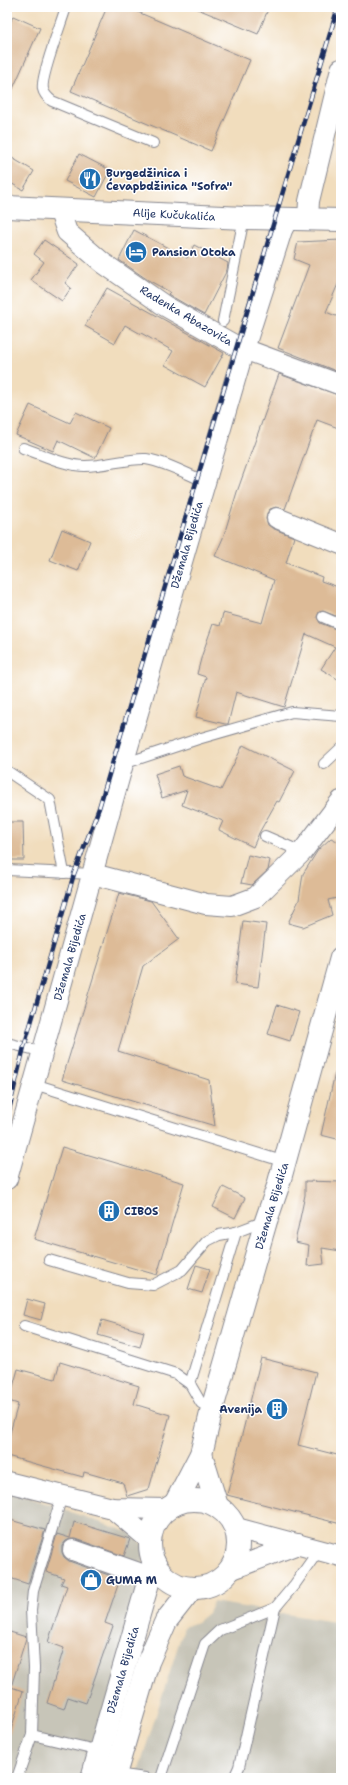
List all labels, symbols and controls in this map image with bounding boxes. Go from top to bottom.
restaurant icon: Burgedžinica i Ćevapbdžinica "Sofra" [77,166,103,192]
place label: Burgedžinica i Ćevapbdžinica "Sofra" [106,166,232,194]
street label: Alije Kučukalića [132,205,216,225]
hotel icon: Pansion Otoka [123,239,149,265]
place label: Pansion Otoka [152,245,236,260]
street label: Radenka Abazovića [137,282,235,350]
street label: Džemala Bijedića [167,499,207,590]
street label: Džemala Bijedića [50,911,90,1002]
street label: Džemala Bijedića [252,1161,292,1251]
building icon: CIBOS [96,1198,122,1224]
place label: CIBOS [124,1204,158,1219]
building icon: Avenija [264,1396,290,1422]
place label: Avenija [219,1402,262,1417]
shop icon: GUMA M [78,1567,104,1593]
place label: GUMA M [106,1573,158,1588]
street label: Džemala Bijedića [103,1624,143,1715]

